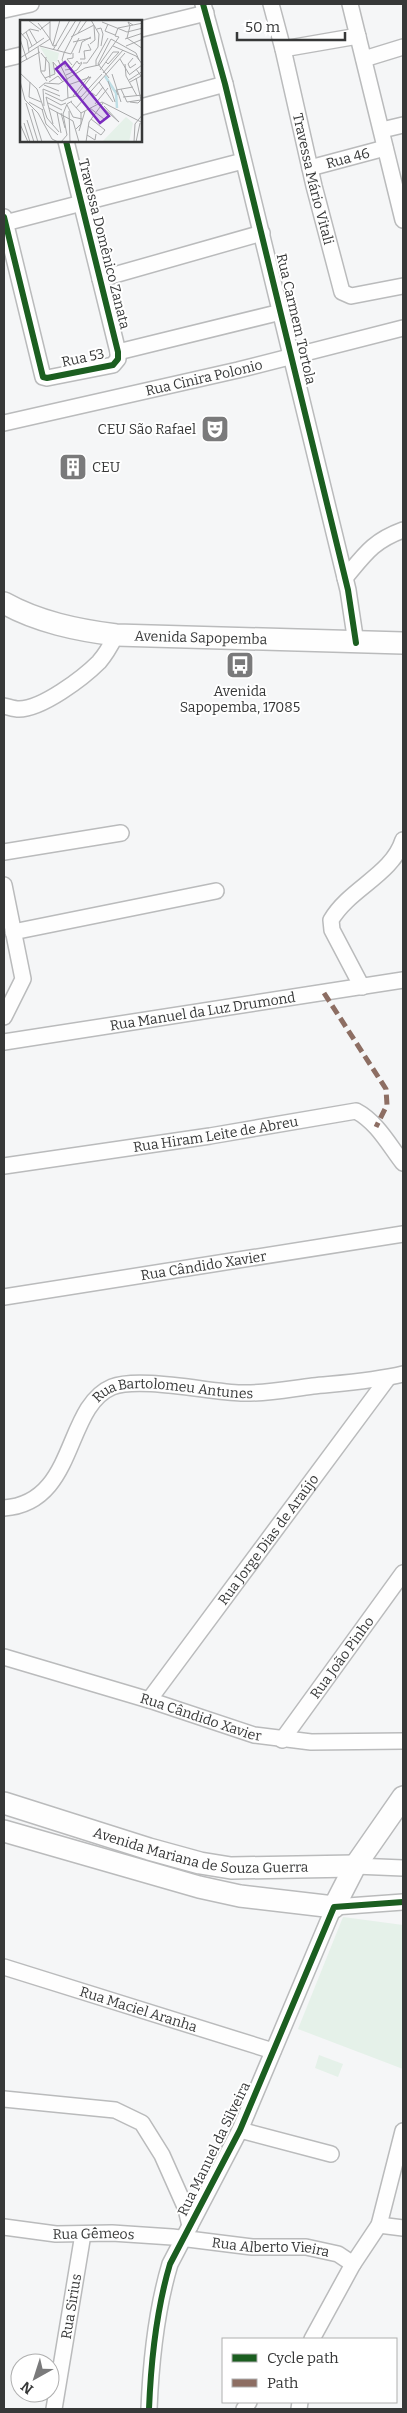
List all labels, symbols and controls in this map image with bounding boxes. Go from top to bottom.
scale bar [237,10,344,42]
text: 50 m [245,18,281,36]
inset map [20,20,142,142]
street label: Travessa Mário Vitali [289,112,338,247]
street label: Rua 46 [324,144,371,172]
street label: Travessa Domênico Zanata [75,157,133,331]
street label: Rua Carmem Tortola [273,252,319,386]
street label: Rua 53 [60,345,106,371]
street label: Rua Cinira Polonio [144,356,264,399]
theatre icon: CEU São Rafael [200,414,230,444]
place label: CEU São Rafael [98,421,196,438]
building icon: CEU [58,452,88,482]
place label: CEU [92,459,121,476]
street label: Avenida Sapopemba [134,627,268,648]
bus stop icon: Avenida Sapopemba, 17085 [225,650,255,680]
place label: Avenida Sapopemba, 17085 [180,683,300,716]
street label: Rua Manuel da Luz Drumond [109,988,297,1034]
street label: Rua Hiram Leite de Abreu [132,1113,300,1156]
street label: Rua Cândido Xavier [139,1247,268,1284]
street label: Rua Bartolomeu Antunes [89,1375,253,1406]
street label: Rua Jorge Dias de Araújo [214,1471,322,1608]
street label: Rua João Pinho [306,1613,377,1702]
street label: Rua Cândido Xavier [138,1689,263,1744]
street label: Avenida Mariana de Souza Guerra [91,1823,309,1877]
street label: Rua Maciel Aranha [78,1983,200,2035]
street label: Rua Manuel da Silveira [174,2079,254,2219]
street label: Rua Gêmeos [52,2224,135,2243]
street label: Rua Alberto Vieira [211,2234,331,2260]
street label: Rua Sirius [57,2272,85,2340]
legend [222,2338,397,2403]
text: Cycle path [267,2349,339,2367]
north arrow [10,2353,60,2403]
text: Path [267,2374,299,2392]
text: N [17,2378,37,2398]

